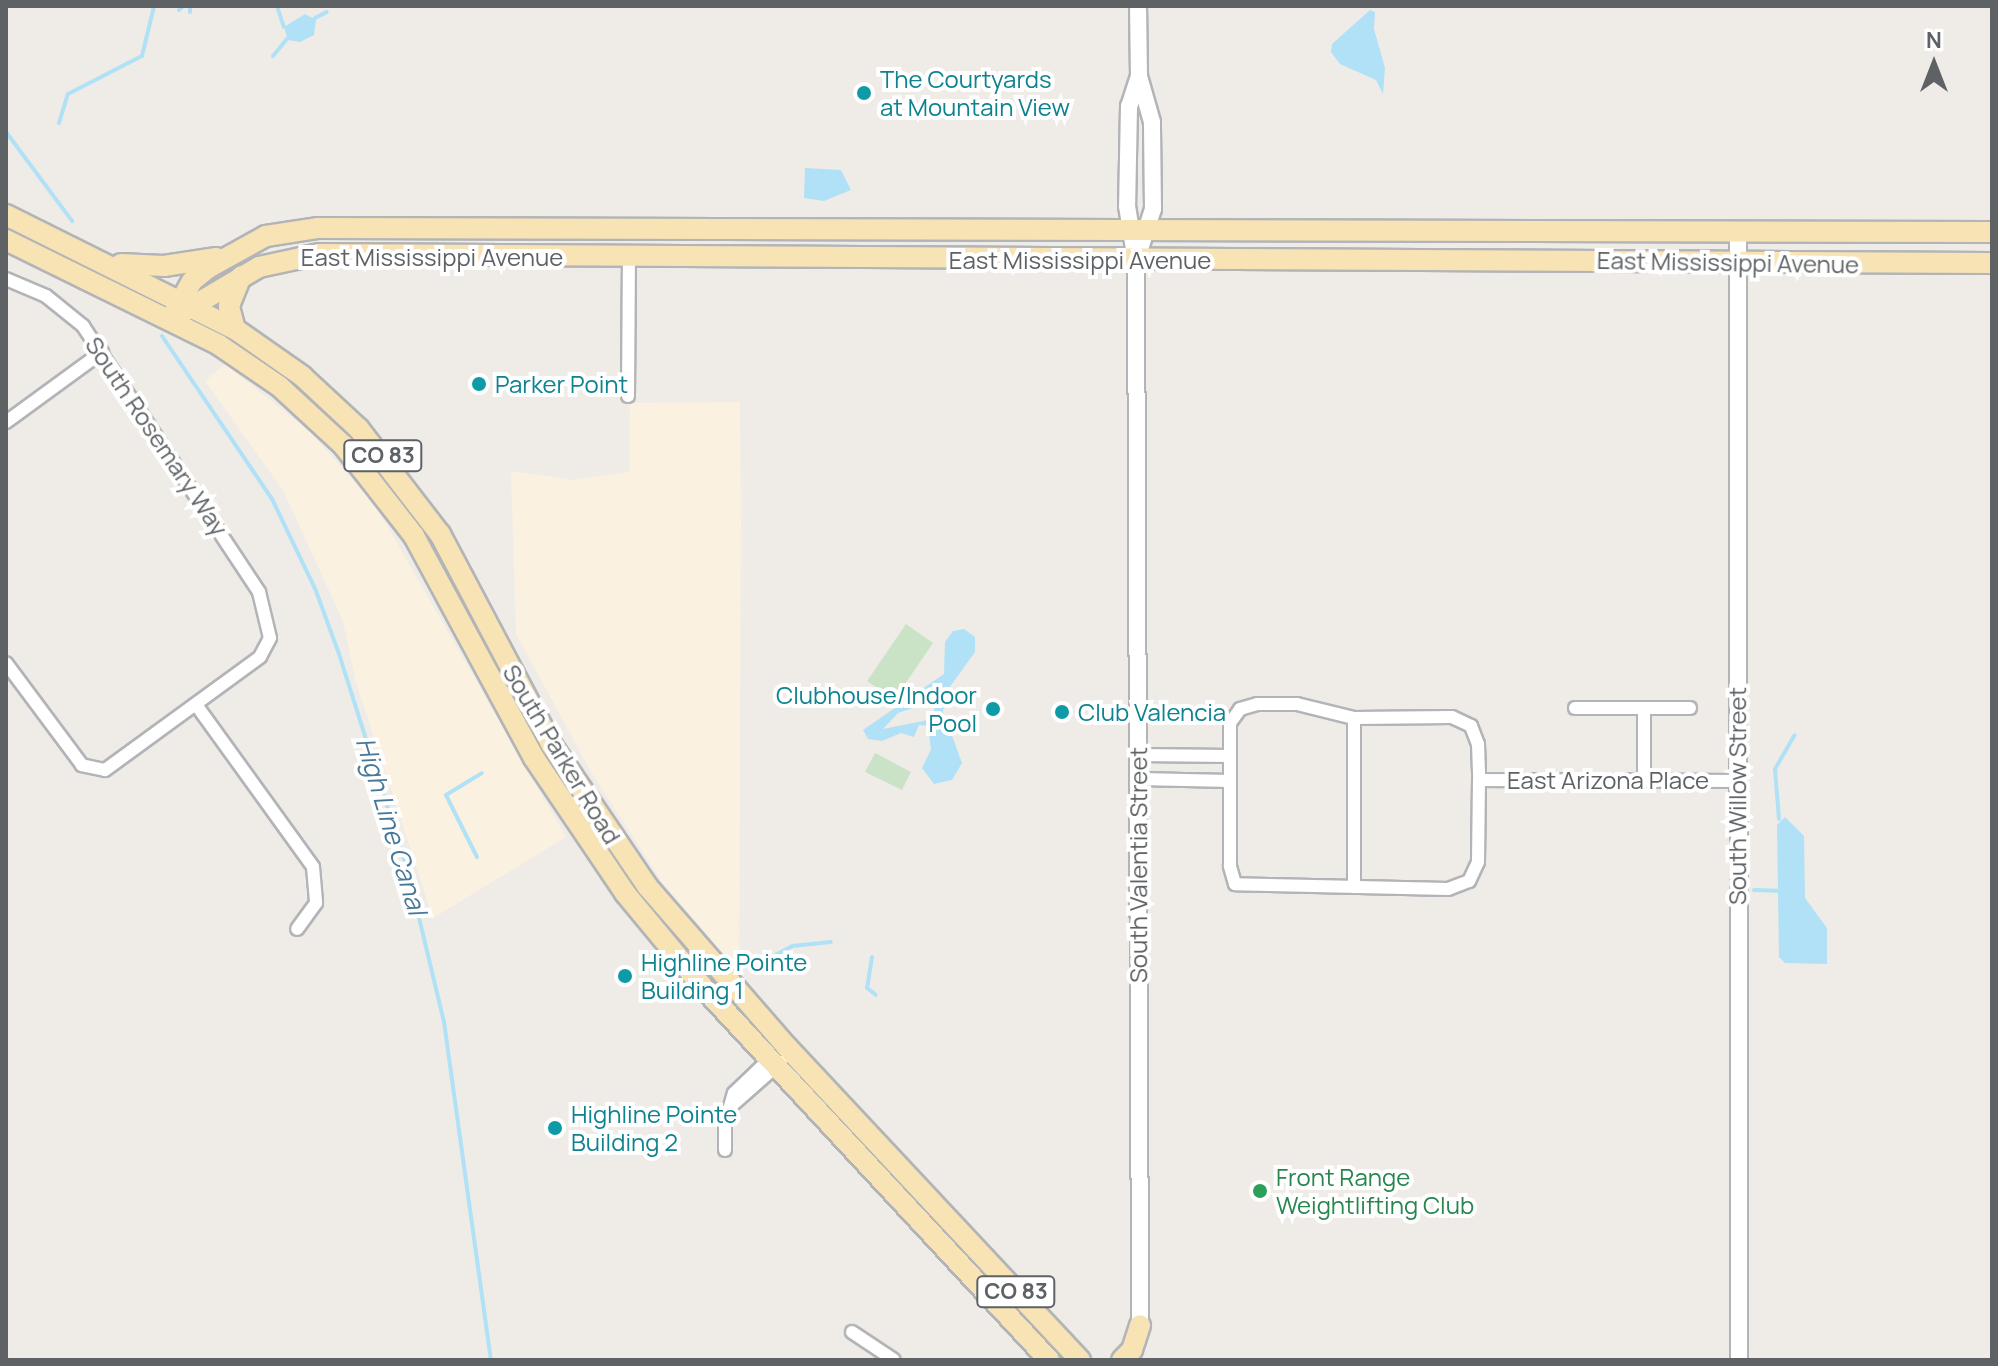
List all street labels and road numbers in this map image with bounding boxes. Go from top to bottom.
street label: East Mississippi Avenue [301,243,563,271]
street label: East Mississippi Avenue [1597,245,1859,279]
street label: East Mississippi Avenue [949,246,1211,274]
street label: South Rosemary Way [80,331,234,541]
road number: CO 83 [343,438,423,474]
street label: South Parker Road [497,659,627,849]
street label: South Willow Street [1723,687,1751,905]
street label: South Valentia Street [1124,747,1152,983]
street label: East Arizona Place [1507,766,1709,794]
road number: CO 83 [976,1274,1056,1310]

